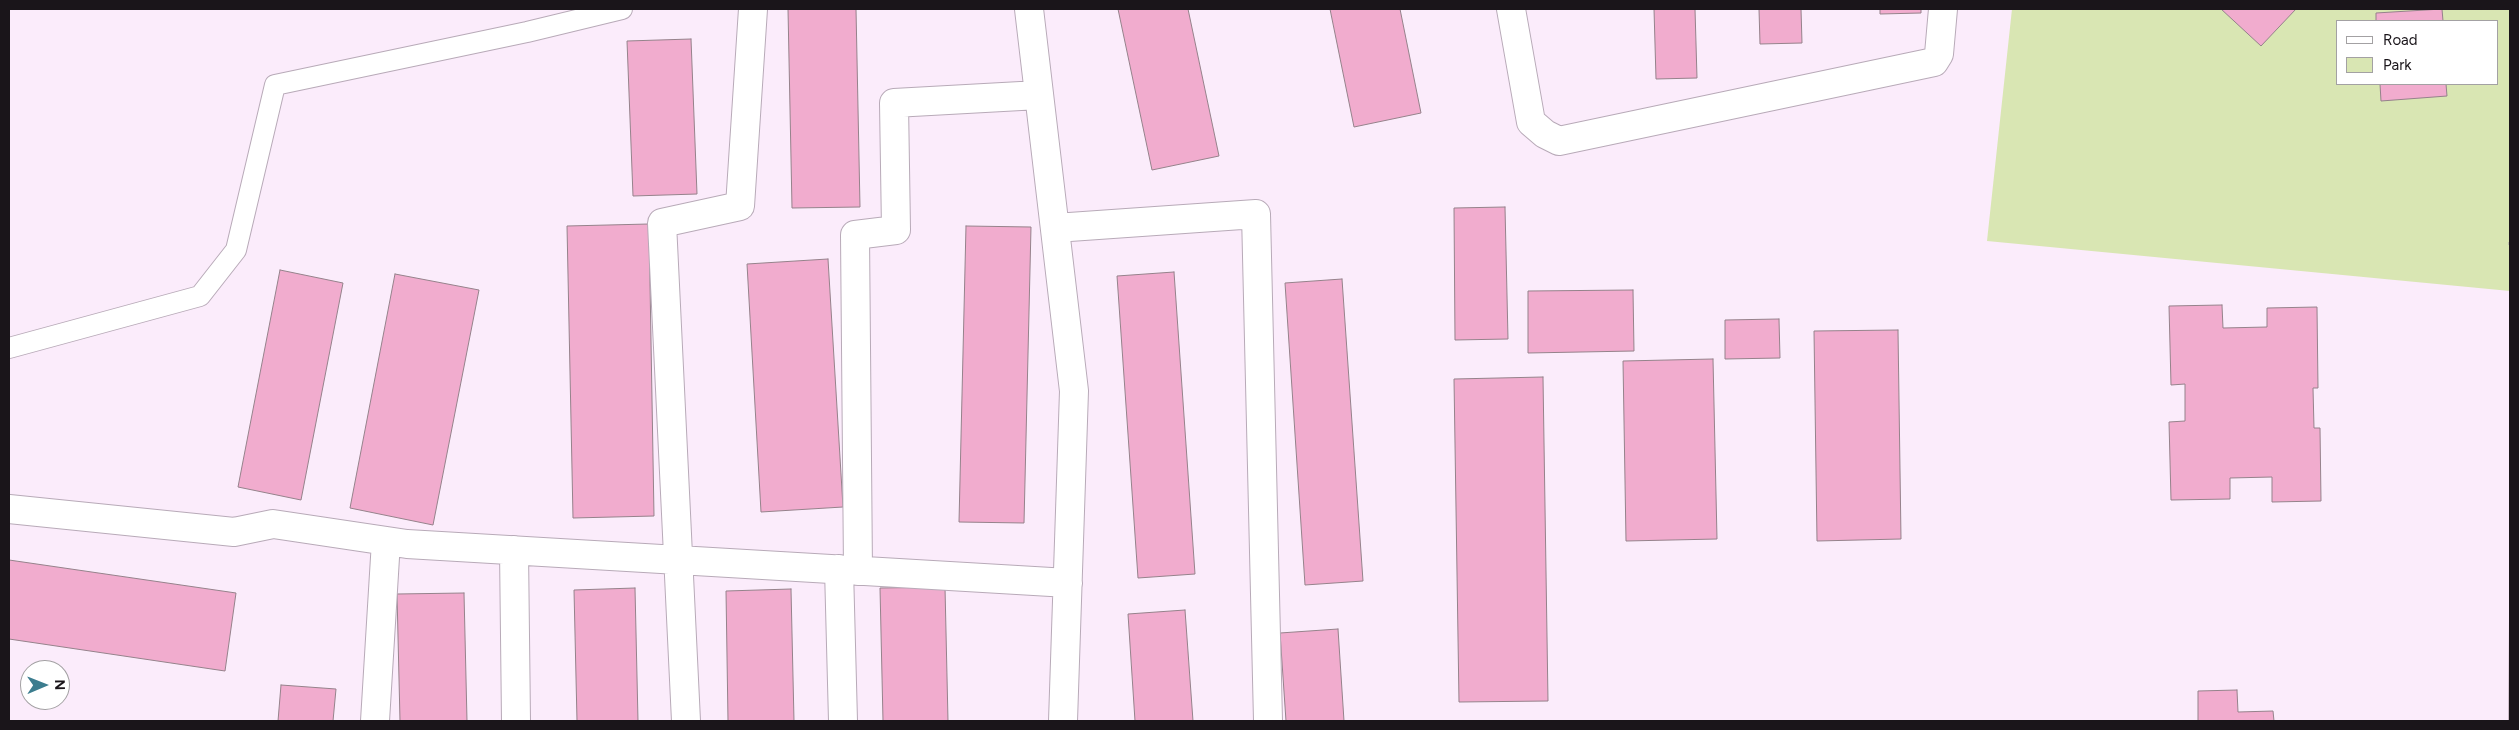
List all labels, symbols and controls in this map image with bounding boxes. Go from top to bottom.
legend [2336,20,2499,85]
text: Road [2383,31,2418,49]
text: Park [2383,56,2412,74]
north arrow [20,660,70,710]
text: N [51,679,68,690]

